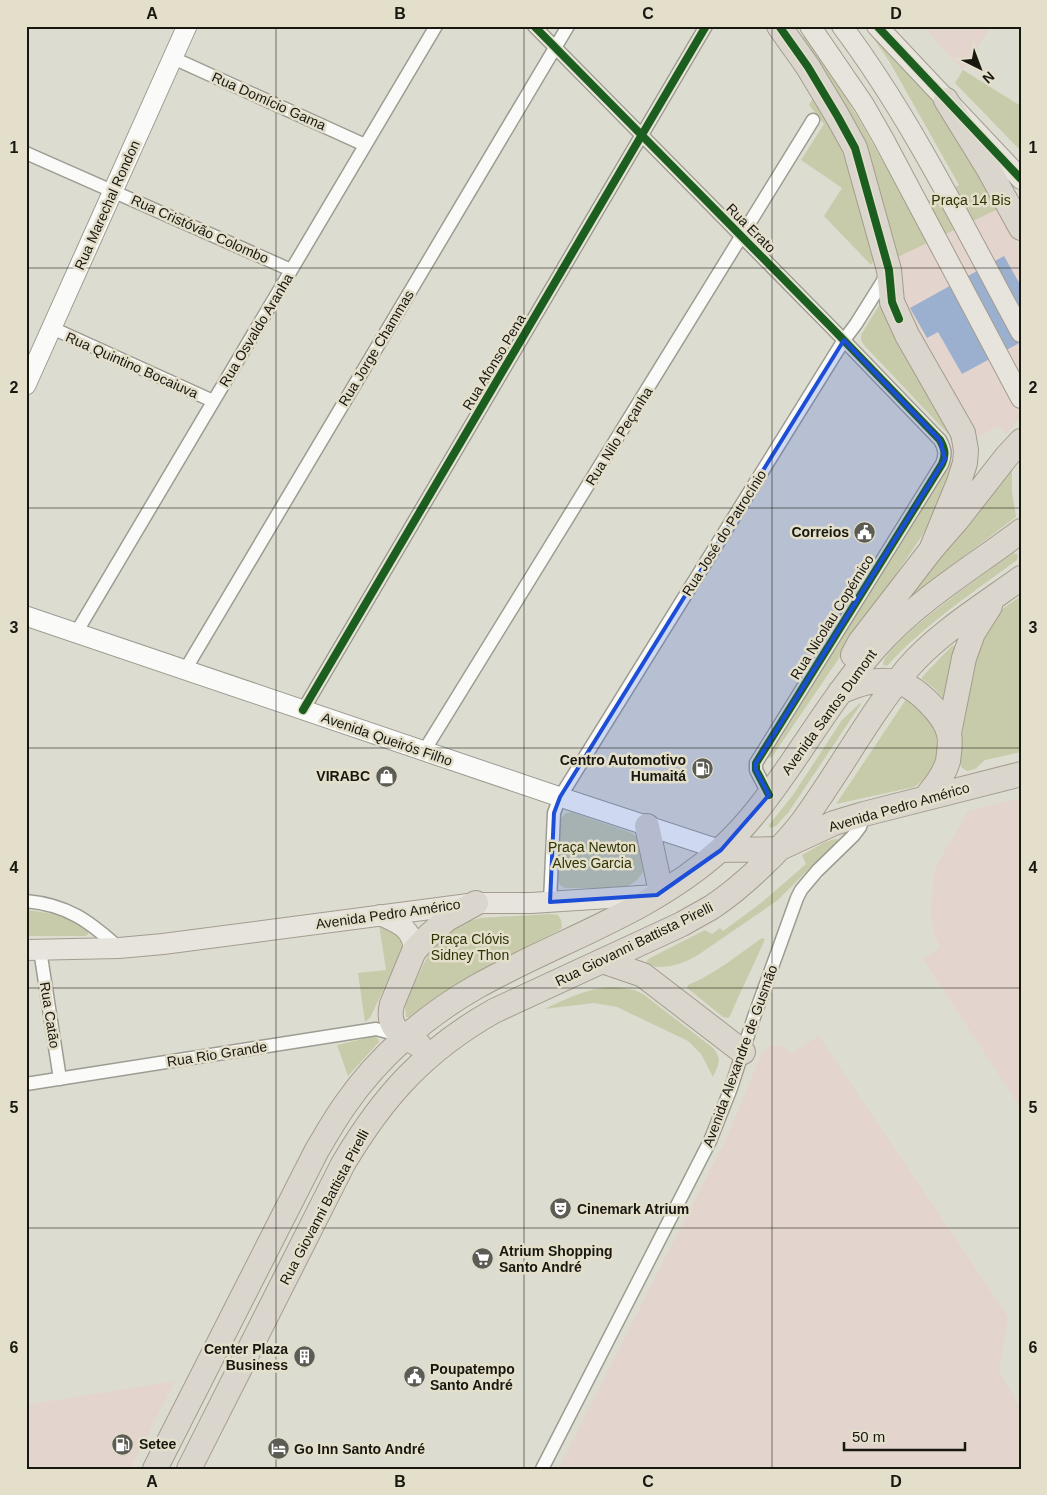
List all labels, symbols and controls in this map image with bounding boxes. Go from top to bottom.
text: A [146,5,158,22]
text: B [394,5,406,22]
text: C [642,5,654,22]
text: D [890,5,902,22]
north arrow [954,42,1004,92]
text: N [980,68,998,87]
street label: Rua Domício Gama [210,69,329,133]
street label: Rua Marechal Rondon [71,138,143,272]
text: 1 [10,139,19,156]
text: 1 [1029,139,1038,156]
street label: Rua Cristóvão Colombo [129,191,271,267]
park label: Praça 14 Bis [931,192,1011,208]
street label: Rua Erato [723,200,779,256]
street label: Rua Osvaldo Aranha [216,270,296,389]
street label: Rua Jorge Chammas [335,287,417,409]
street label: Rua Afonso Pena [459,311,529,413]
street label: Rua Quintino Bocaiuva [63,329,201,402]
text: 2 [10,379,19,396]
text: 2 [1029,379,1038,396]
street label: Rua Nilo Peçanha [582,384,656,488]
street label: Rua José do Patrocínio [679,467,769,599]
public building icon: Correios [853,520,877,544]
place label: Correios [791,524,849,540]
street label: Rua Nicolau Copérnico [787,552,877,682]
text: 3 [10,619,19,636]
text: 3 [1029,619,1038,636]
street label: Avenida Santos Dumont [778,646,880,778]
street label: Avenida Queirós Filho [319,709,455,769]
place label: Centro Automotivo Humaitá [560,752,686,784]
fuel station icon: Centro Automotivo Humaitá [690,756,714,780]
shop icon: VIRABC [374,764,398,788]
place label: VIRABC [316,768,370,784]
street label: Avenida Pedro Américo [827,779,972,835]
park label: Praça Newton Alves Garcia [548,839,636,871]
text: 4 [10,859,19,876]
text: 4 [1029,859,1038,876]
street label: Avenida Pedro Américo [315,896,462,932]
street label: Rua Giovanni Battista Pirelli [553,899,715,989]
park label: Praça Clóvis Sidney Thon [431,931,509,963]
street label: Avenida Alexandre de Gusmão [700,962,781,1149]
street label: Rua Catão [37,981,63,1050]
street label: Rua Rio Grande [166,1038,268,1070]
text: 5 [10,1099,19,1116]
text: 5 [1029,1099,1038,1116]
street label: Rua Giovanni Battista Pirelli [276,1127,372,1287]
theatre icon: Cinemark Atrium [549,1197,573,1221]
place label: Cinemark Atrium [577,1201,689,1217]
place label: Atrium Shopping Santo André [499,1243,613,1275]
supermarket icon: Atrium Shopping Santo André [471,1247,495,1271]
text: 6 [10,1339,19,1356]
text: 6 [1029,1339,1038,1356]
place label: Center Plaza Business [204,1341,288,1373]
building icon: Center Plaza Business [292,1345,316,1369]
place label: Poupatempo Santo André [430,1361,515,1393]
public building icon: Poupatempo Santo André [402,1365,426,1389]
scale bar [844,1420,966,1452]
text: 50 m [852,1428,885,1445]
fuel station icon: Setee [111,1432,135,1456]
place label: Setee [139,1436,177,1452]
hotel icon: Go Inn Santo André [266,1437,290,1461]
place label: Go Inn Santo André [294,1441,425,1457]
text: A [146,1473,158,1490]
text: B [394,1473,406,1490]
text: C [642,1473,654,1490]
text: D [890,1473,902,1490]

